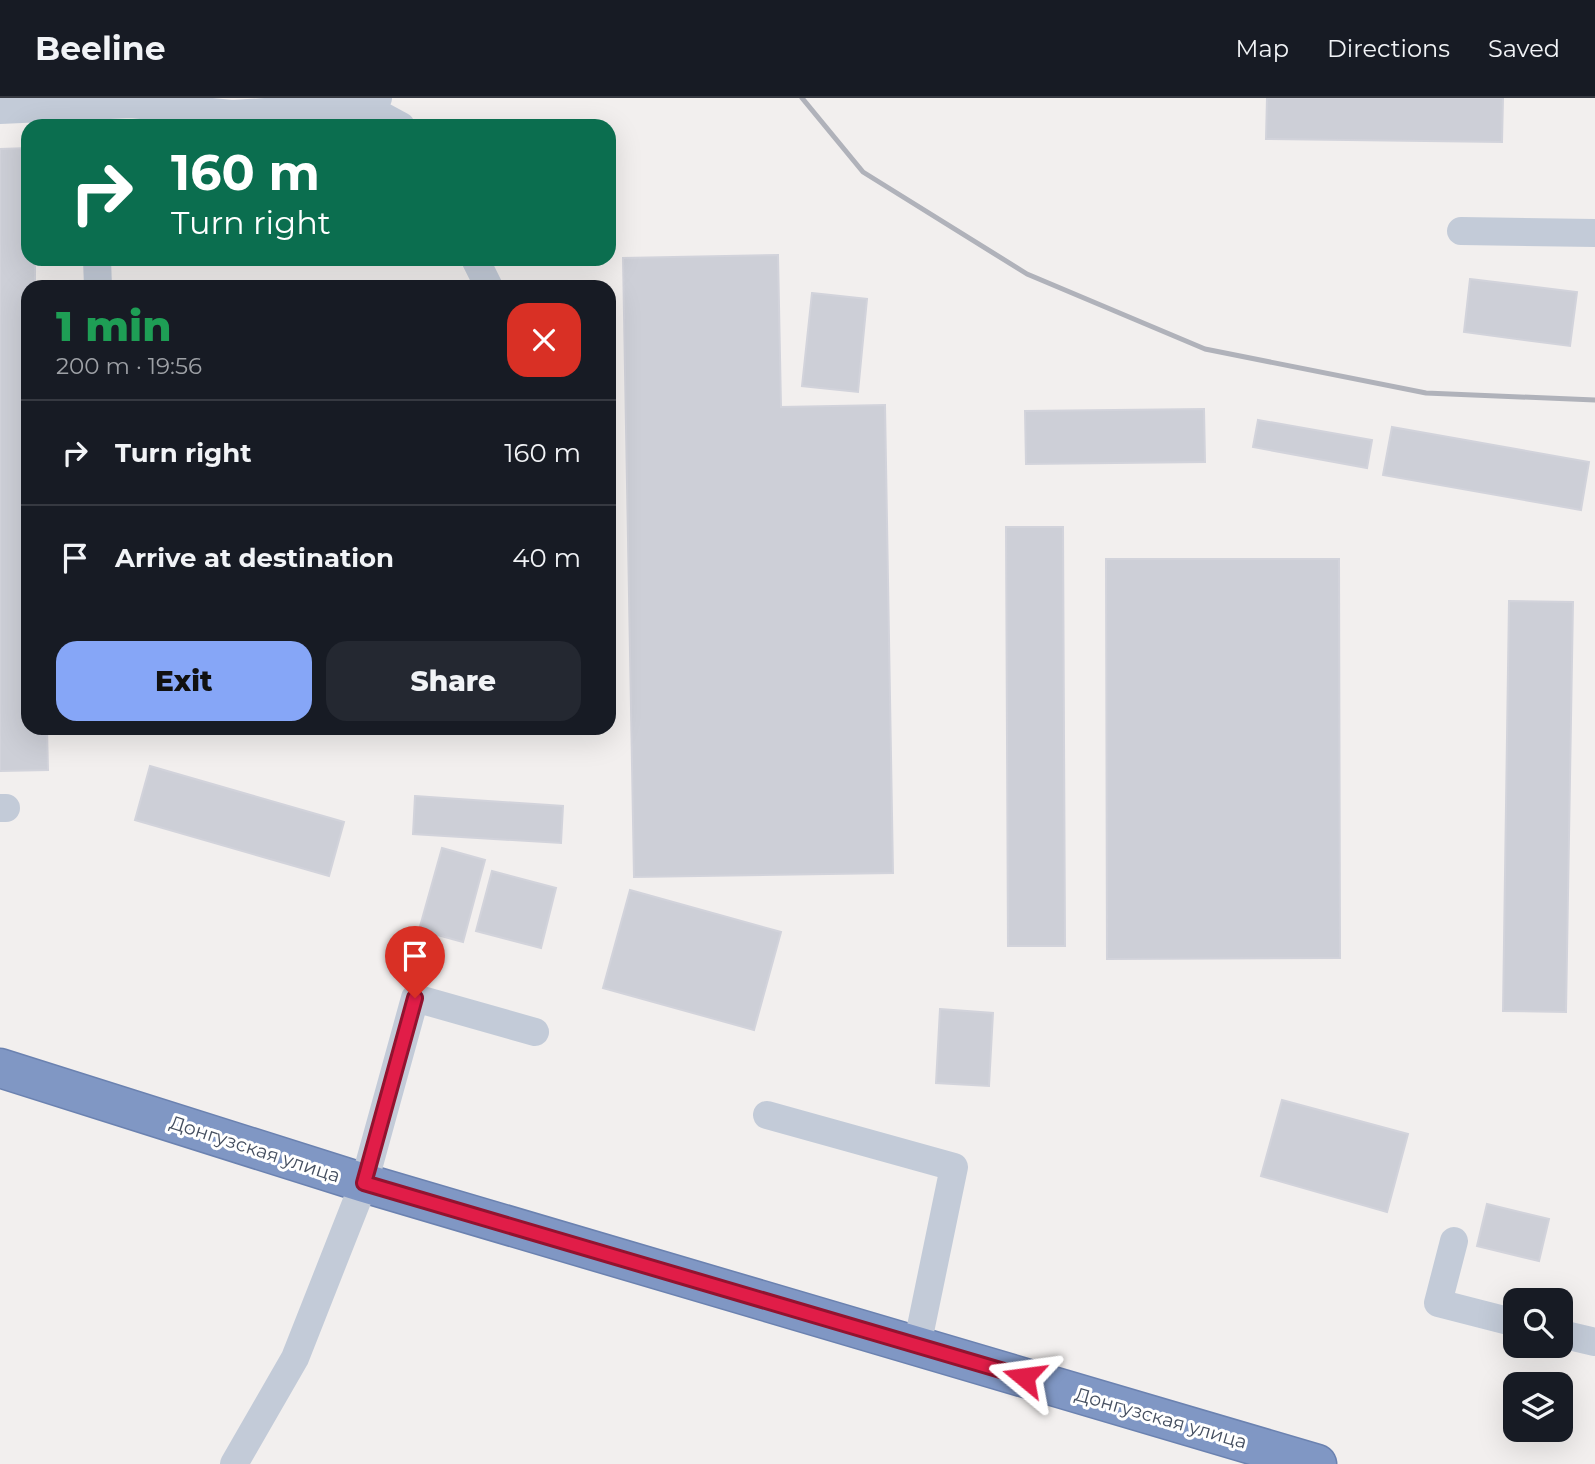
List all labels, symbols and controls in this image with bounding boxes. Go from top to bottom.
text: Beeline [35,28,166,68]
text: Map [1236,34,1289,63]
text: Directions [1327,34,1450,63]
text: Saved [1488,34,1560,63]
text: 160 m [171,143,320,202]
icon: right [56,147,147,238]
text: Turn right [171,203,331,242]
text: 1 min [56,300,172,352]
button: close [507,303,581,377]
text: 200 m · 19:56 [56,352,202,380]
icon: right [56,434,94,472]
text: Turn right [115,437,251,469]
text: 160 m [504,437,581,469]
icon: arrive [56,539,94,577]
text: Arrive at destination [115,542,394,574]
text: 40 m [512,542,581,574]
button: Exit [56,641,312,721]
button: Share [326,641,581,721]
pin [385,926,445,998]
icon: arrive [396,937,434,975]
street label: Донгузская улица [167,1111,343,1187]
map controls [1503,1288,1573,1442]
button: search [1503,1288,1573,1358]
position arrow [987,1340,1061,1414]
button: layers [1503,1372,1573,1442]
street label: Донгузская улица [1072,1382,1250,1454]

